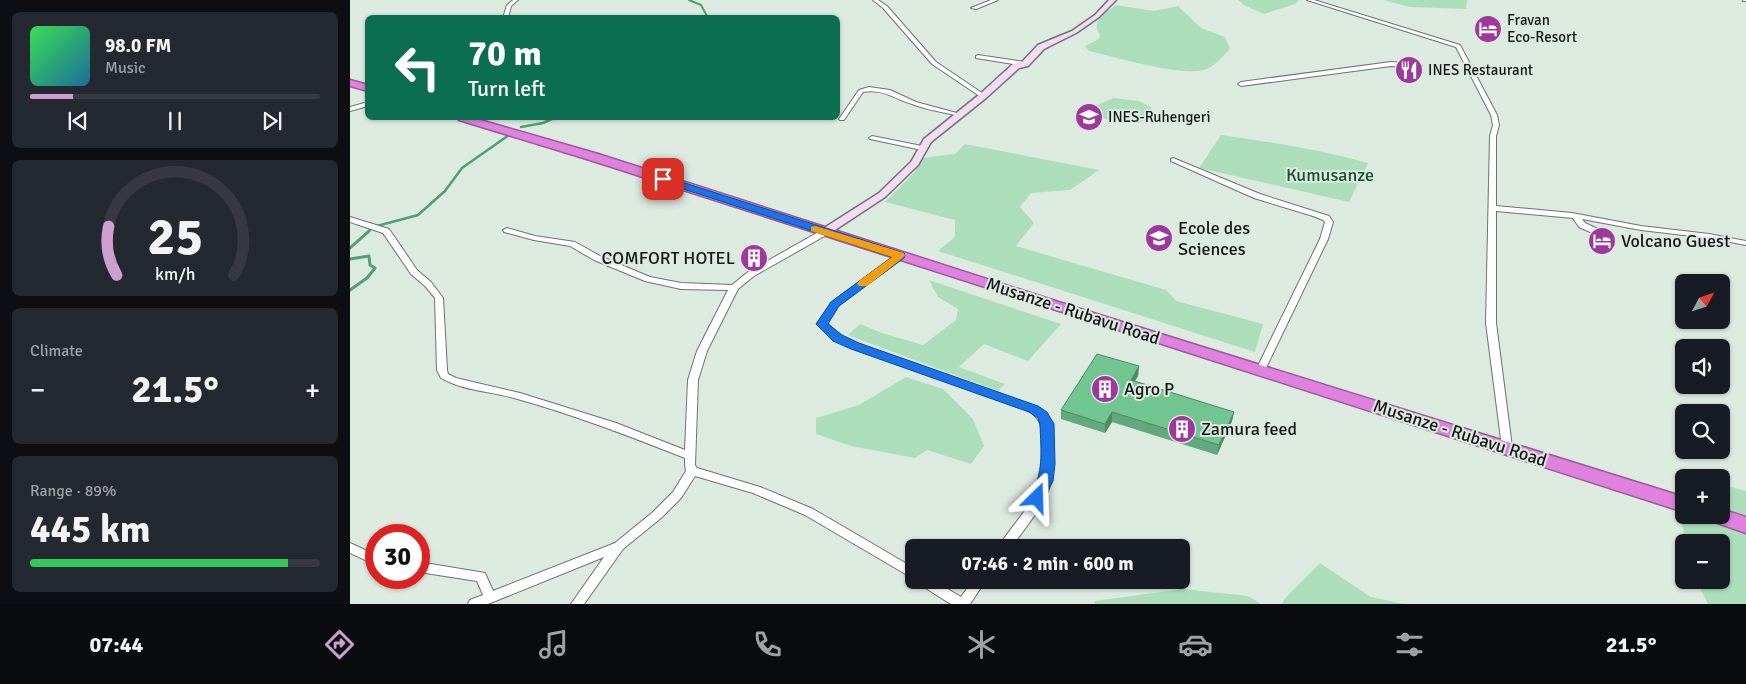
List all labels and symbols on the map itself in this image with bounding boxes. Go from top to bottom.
place label: Fravan Eco-Resort [1507,11,1577,46]
hotel icon: Fravan Eco-Resort [1473,14,1503,44]
restaurant icon: INES Restaurant [1394,55,1424,85]
place label: INES Restaurant [1428,61,1533,79]
school or university icon: INES-Ruhengeri [1074,102,1104,132]
place label: INES-Ruhengeri [1108,108,1211,126]
pin [642,158,684,200]
park label: Kumusanze [1286,164,1374,186]
place label: Ecole des Sciences [1178,217,1250,260]
school or university icon: Ecole des Sciences [1144,223,1174,253]
hotel icon: Volcano Guest [1587,226,1617,256]
place label: Volcano Guest [1621,230,1730,252]
building icon: COMFORT HOTEL [739,243,769,273]
place label: COMFORT HOTEL [602,247,735,269]
street label: Musanze - Rubavu Road [983,273,1163,349]
north arrow [1675,274,1730,329]
building icon: Agro P [1090,374,1120,404]
place label: Agro P [1124,378,1174,400]
street label: Musanze - Rubavu Road [1370,395,1550,471]
building icon: Zamura feed [1167,414,1197,444]
place label: Zamura feed [1201,418,1297,440]
position arrow [1010,471,1062,523]
speed limit sign: 30 [365,524,430,589]

